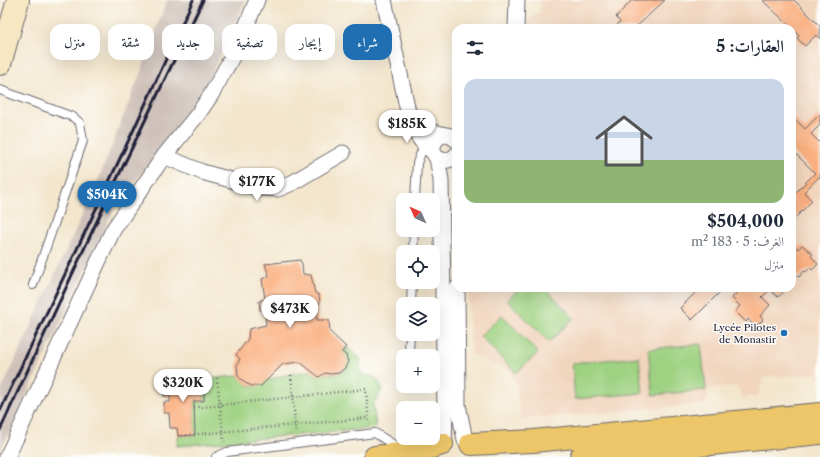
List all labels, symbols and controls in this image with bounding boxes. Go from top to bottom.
chip: منزل [50,24,100,60]
chip: شقة [108,24,154,60]
chip: جديد [162,24,214,60]
chip: تصفية [222,24,277,60]
chip: إيجار [285,24,335,60]
chip: شراء [343,24,392,60]
text: العقارات: 5 [716,36,784,56]
icon: filters [464,37,486,59]
icon: home [588,105,660,177]
pin: $185K [379,110,435,144]
text: $185K [388,115,426,131]
pin: $177K [229,168,285,202]
text: $177K [238,173,276,189]
pin: $504K [79,181,135,215]
text: $504K [87,186,127,202]
north arrow [396,193,440,237]
map controls [396,193,440,445]
text: $504,000 [707,211,784,231]
text: الغرف: 5 · 183 m² [691,233,784,249]
button: locate [396,245,440,289]
text: منزل [764,256,784,272]
pin: $473K [262,295,318,329]
button: layers [396,297,440,341]
text: $473K [270,300,310,316]
place label: Lycée Pilotes de Monastir [713,321,777,346]
marker: Lycée Pilotes de Monastir [779,328,789,338]
button: + [396,349,440,393]
pin: $320K [155,369,211,403]
text: $320K [163,374,203,390]
button: − [396,401,440,445]

